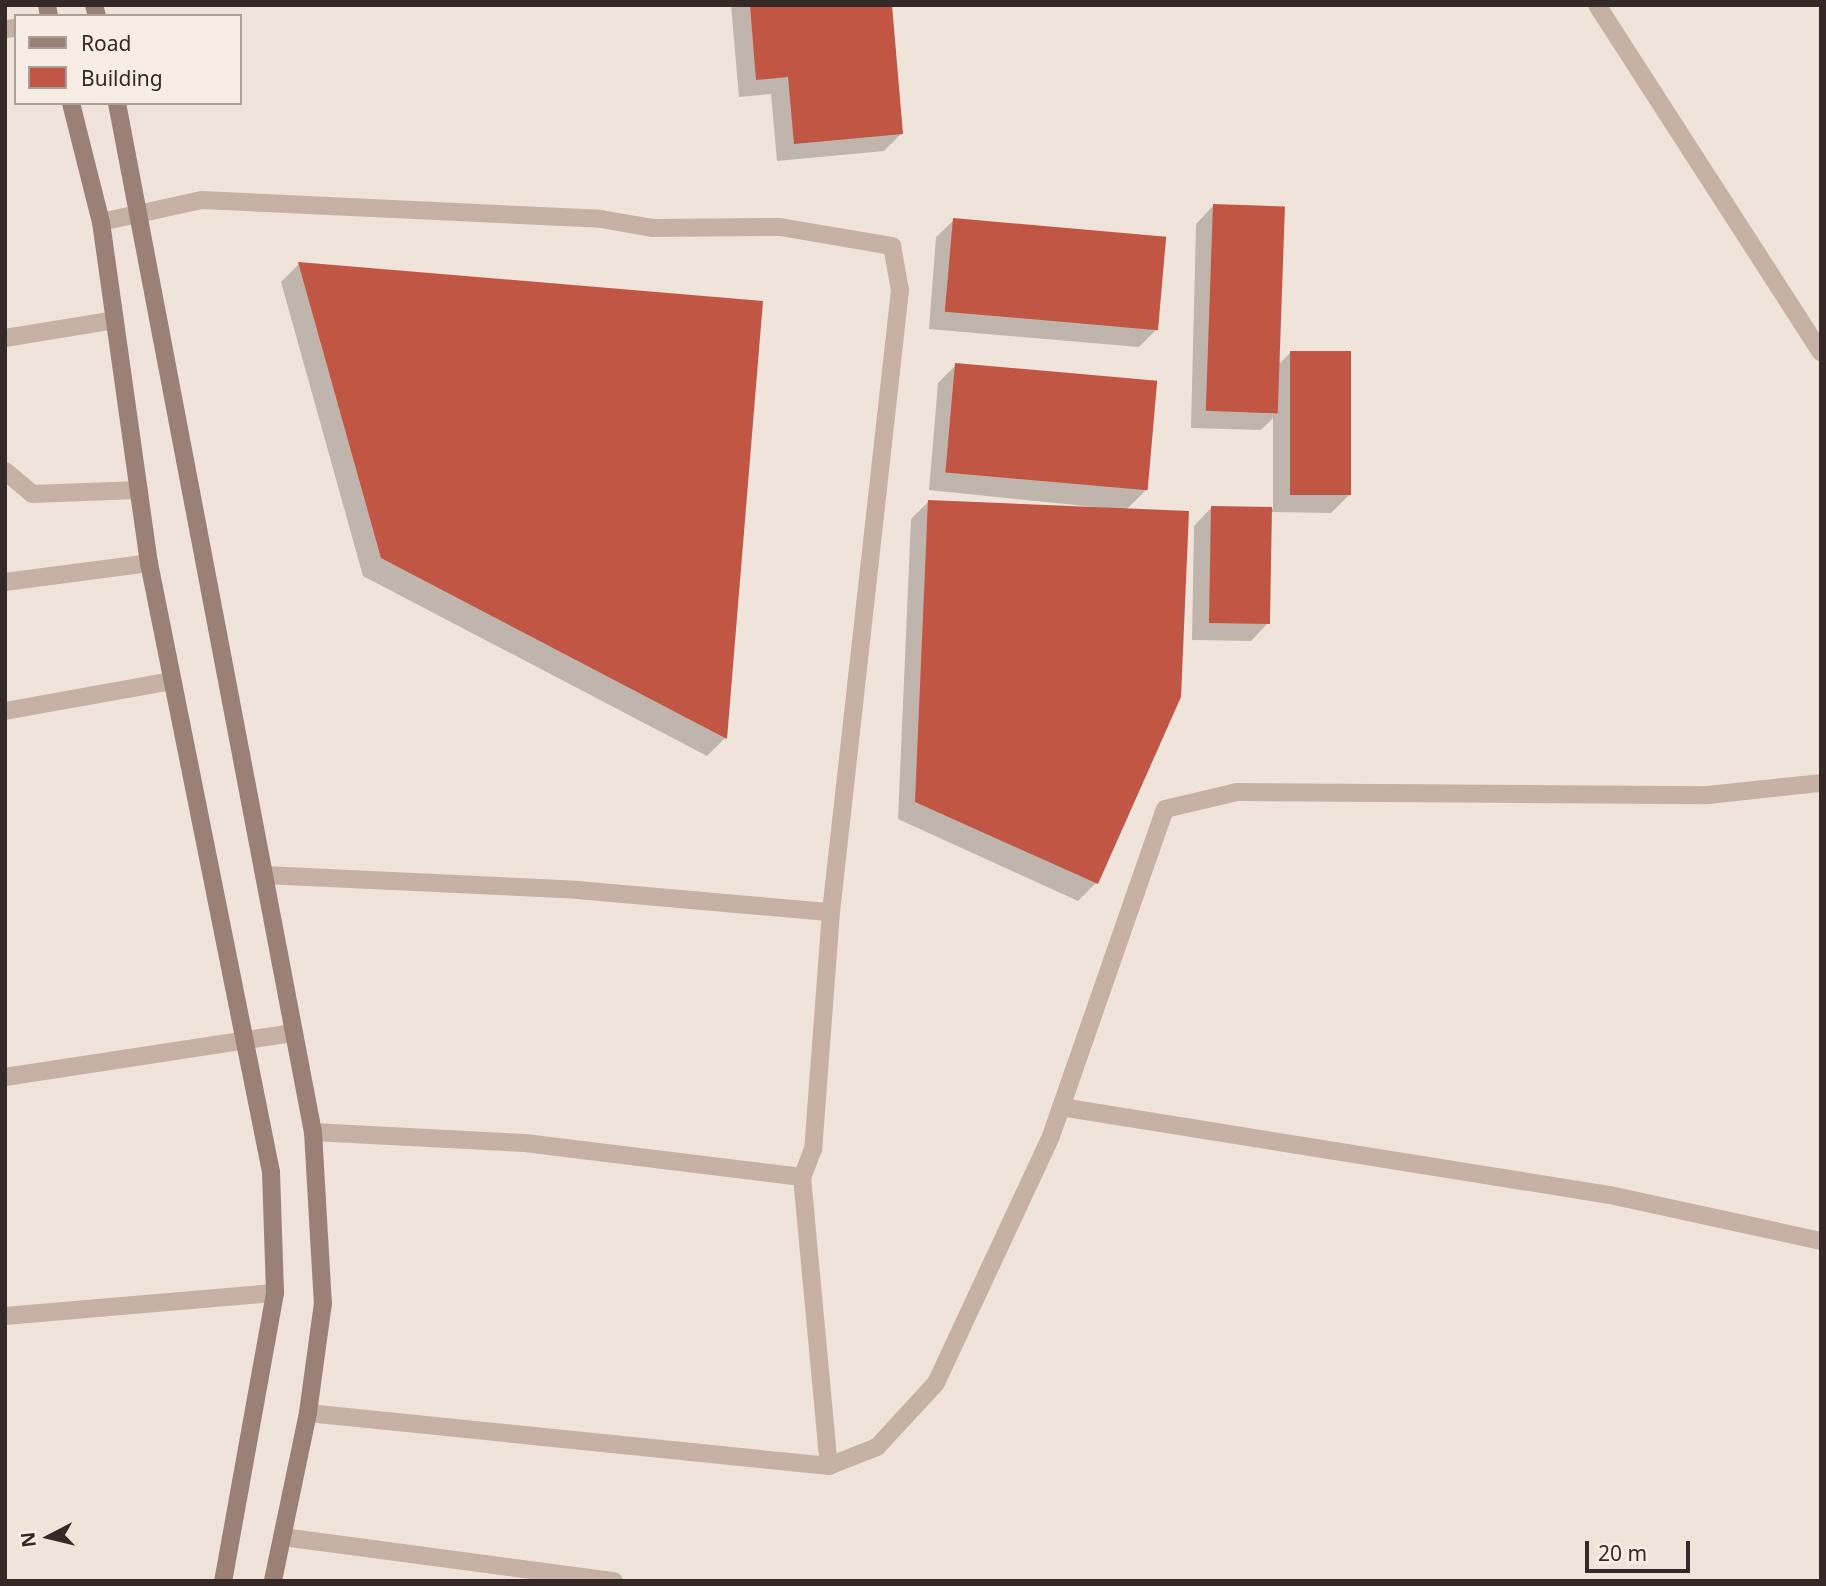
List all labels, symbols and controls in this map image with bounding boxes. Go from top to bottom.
legend [14,14,242,105]
text: Road [81,29,131,57]
text: Building [81,64,163,92]
north arrow [14,1502,84,1572]
scale bar [1588,1526,1693,1570]
text: N [14,1530,42,1549]
text: 20 m [1598,1539,1647,1567]

